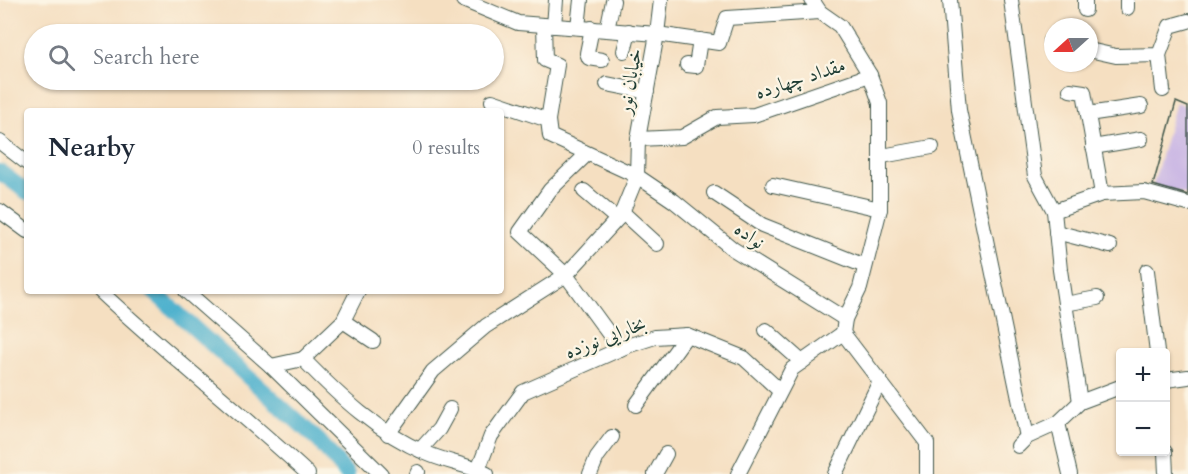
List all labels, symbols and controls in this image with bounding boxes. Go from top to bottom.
north arrow [1044,18,1098,72]
search box [24,24,504,90]
icon: search [45,41,78,74]
text: Search here [93,42,200,72]
street label: خیابان نور [610,46,649,118]
street label: مقداد چهارده [752,51,849,106]
text: Nearby [48,130,136,165]
text: 0 results [412,134,480,161]
street label: نواده [729,215,770,256]
street label: بخارایی نوزده [561,310,650,365]
map controls [1116,348,1170,456]
button: + [1116,348,1170,402]
button: − [1116,402,1170,456]

